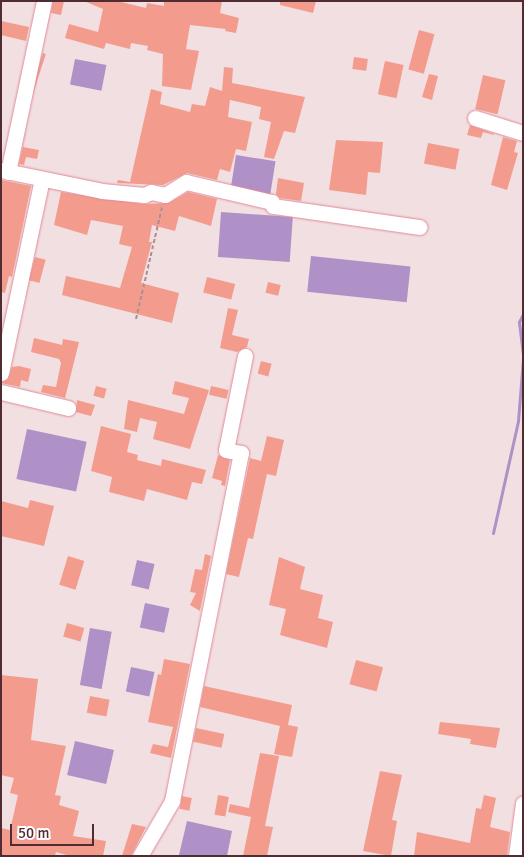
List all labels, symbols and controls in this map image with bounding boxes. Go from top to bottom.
scale bar [12,814,96,846]
text: 50 m [18,824,49,842]

